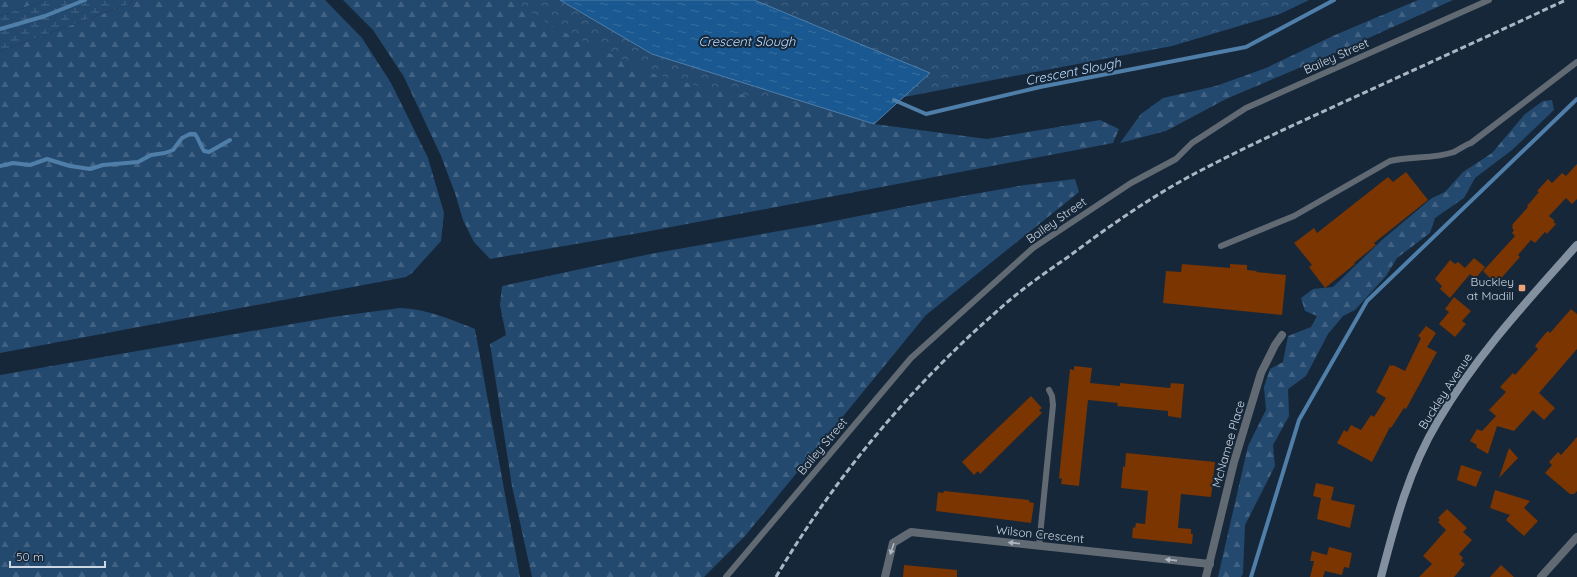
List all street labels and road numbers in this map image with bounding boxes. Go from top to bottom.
street label: Bailey Street [1301,35,1371,77]
street label: Bailey Street [1023,194,1089,246]
street label: Buckley Avenue [1415,350,1475,432]
street label: McNamee Place [1208,398,1248,489]
street label: Bailey Street [794,414,850,478]
street label: Wilson Crescent [995,522,1085,546]

